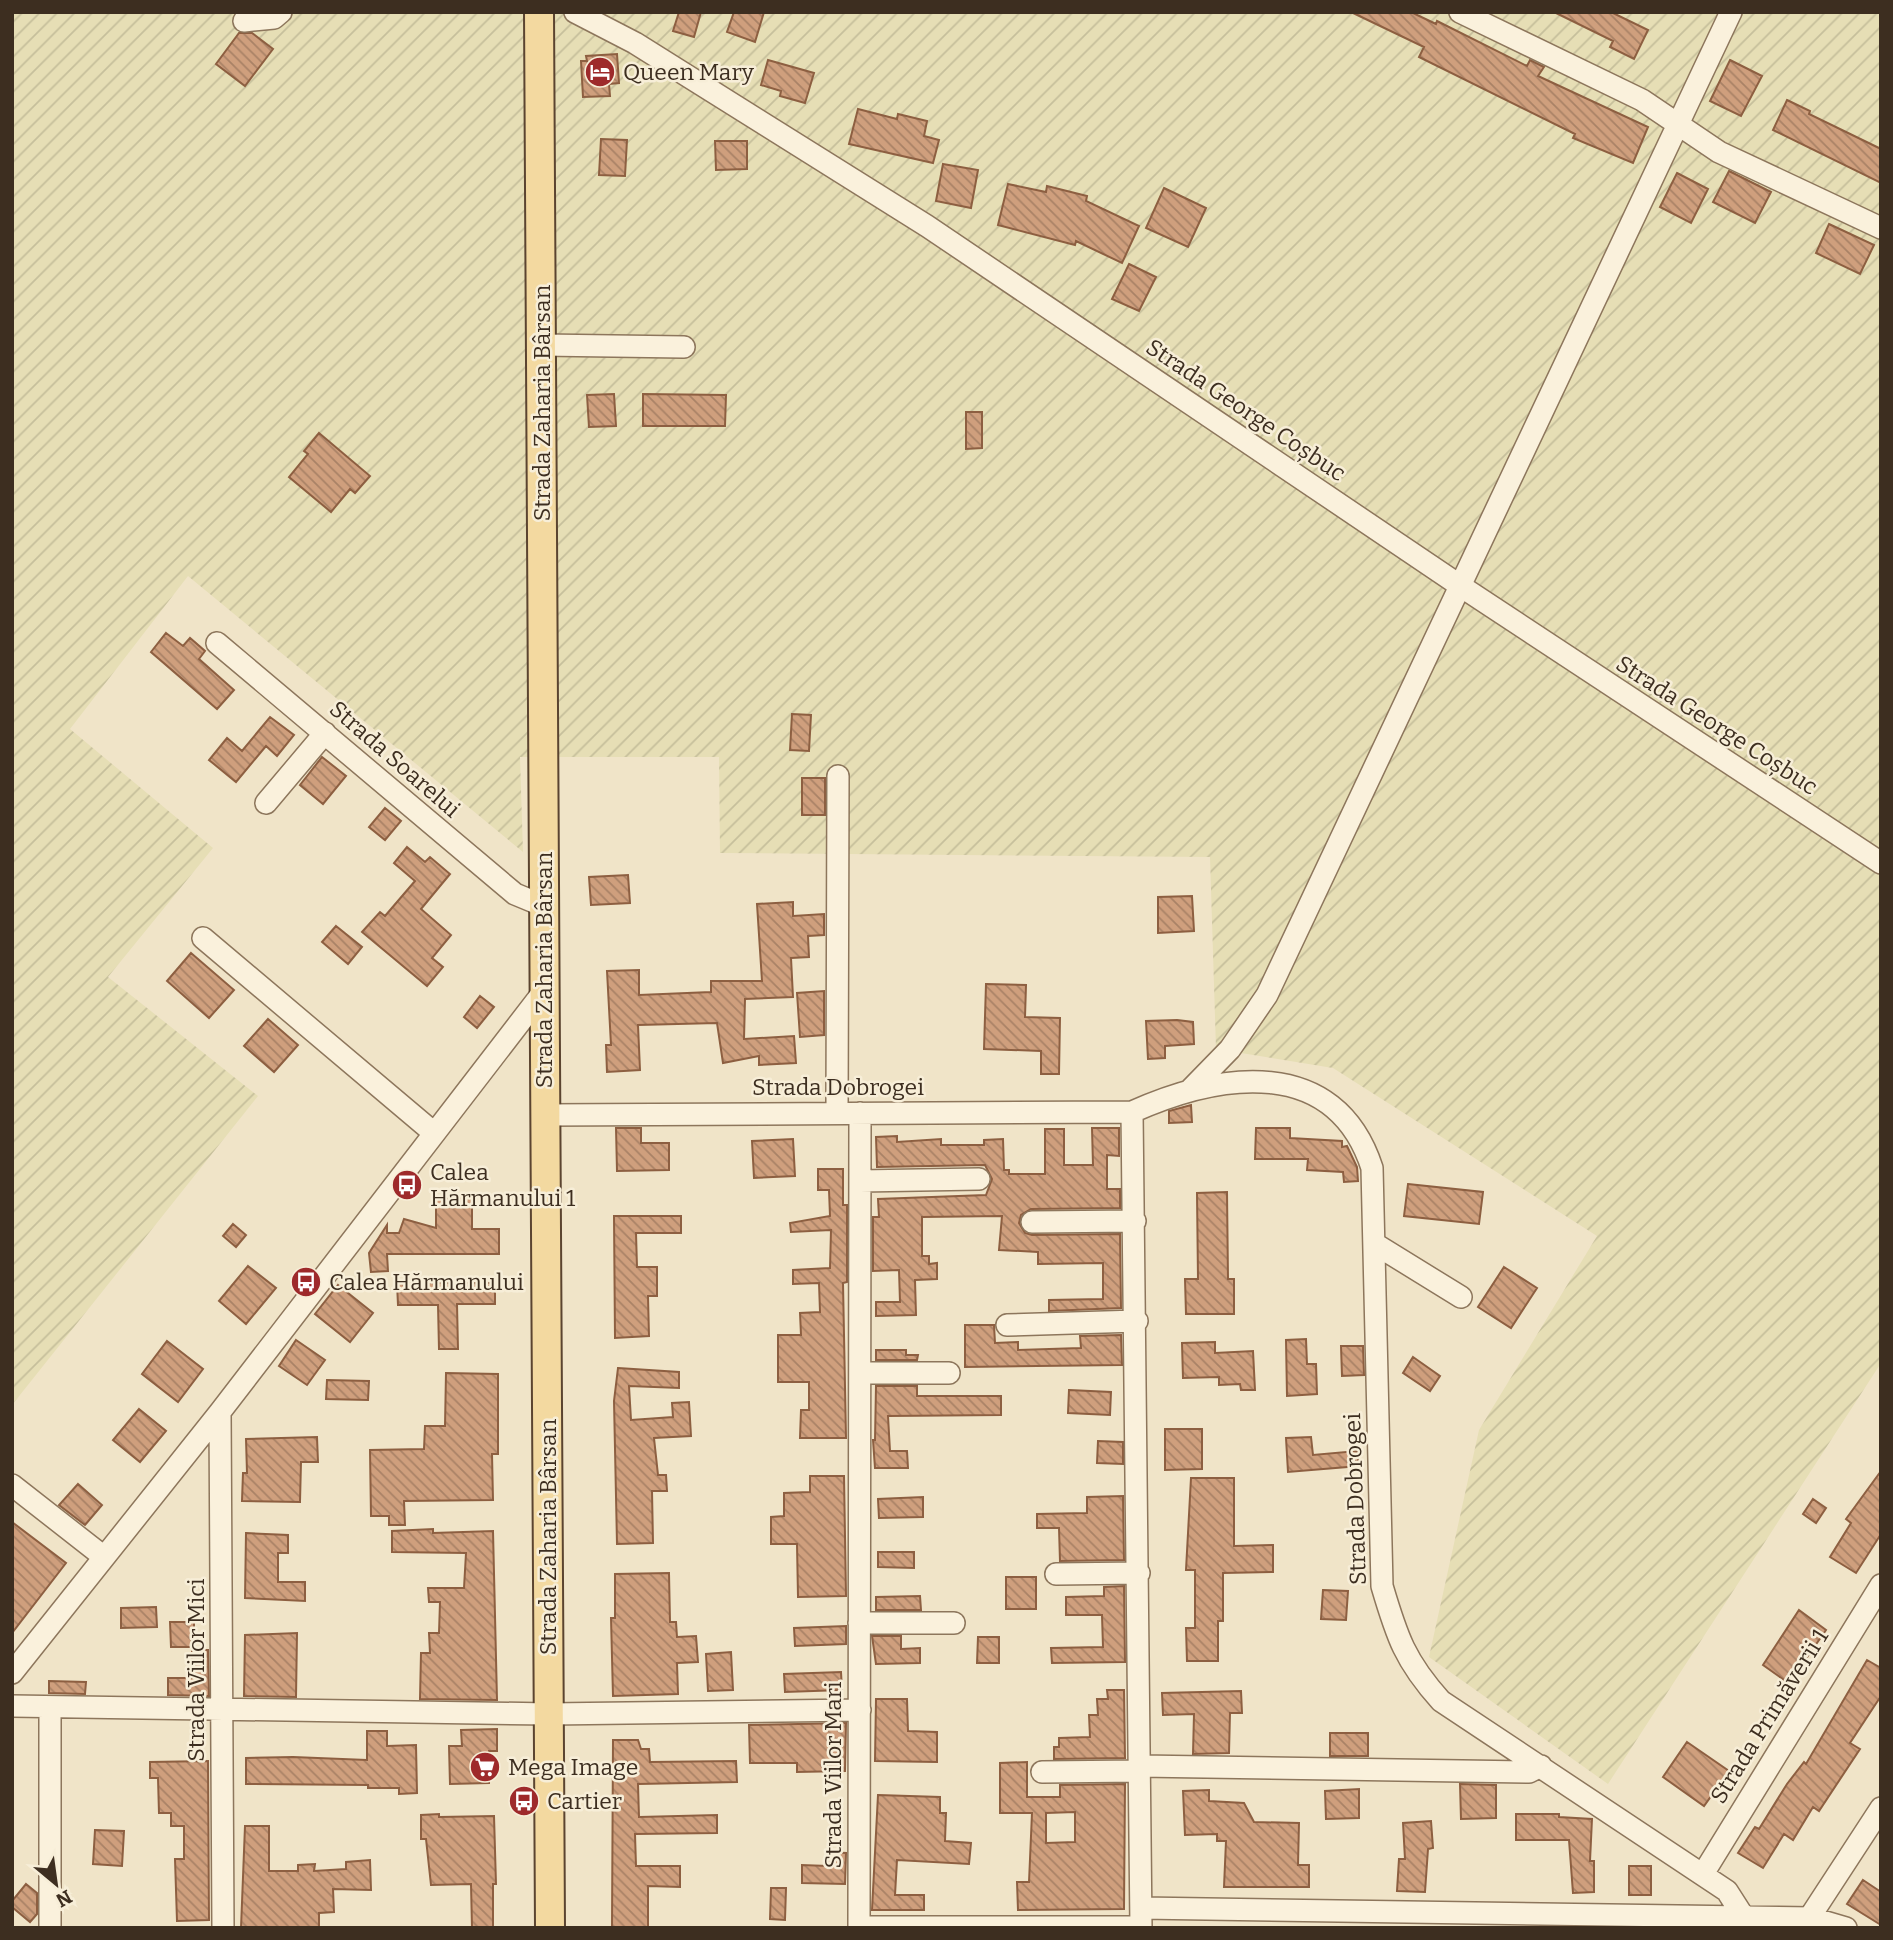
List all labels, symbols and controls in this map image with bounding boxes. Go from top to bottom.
hotel icon: Queen Mary [583,55,617,89]
place label: Queen Mary [623,58,755,86]
street label: Strada Zaharia Bârsan [528,284,556,521]
street label: Strada George Coșbuc [1140,333,1351,488]
street label: Strada George Coșbuc [1610,649,1823,801]
street label: Strada Soarelui [324,695,466,823]
street label: Strada Zaharia Bârsan [530,851,558,1088]
street label: Strada Dobrogei [752,1073,924,1101]
place label: Calea Hărmanului 1 [430,1158,576,1212]
bus stop icon: Calea Hărmanului 1 [390,1168,424,1202]
bus stop icon: Calea Hărmanului [289,1265,323,1299]
place label: Calea Hărmanului [329,1268,524,1296]
street label: Strada Dobrogei [1338,1412,1372,1585]
street label: Strada Zaharia Bârsan [534,1418,562,1655]
street label: Strada Viilor Mici [182,1578,210,1762]
street label: Strada Primăverii 1 [1704,1623,1834,1808]
street label: Strada Viilor Mari [819,1681,847,1868]
supermarket icon: Mega Image [468,1750,502,1784]
place label: Mega Image [508,1753,638,1781]
bus stop icon: Cartier [507,1784,541,1818]
place label: Cartier [547,1787,622,1815]
north arrow [21,1849,91,1919]
text: N [52,1885,76,1912]

